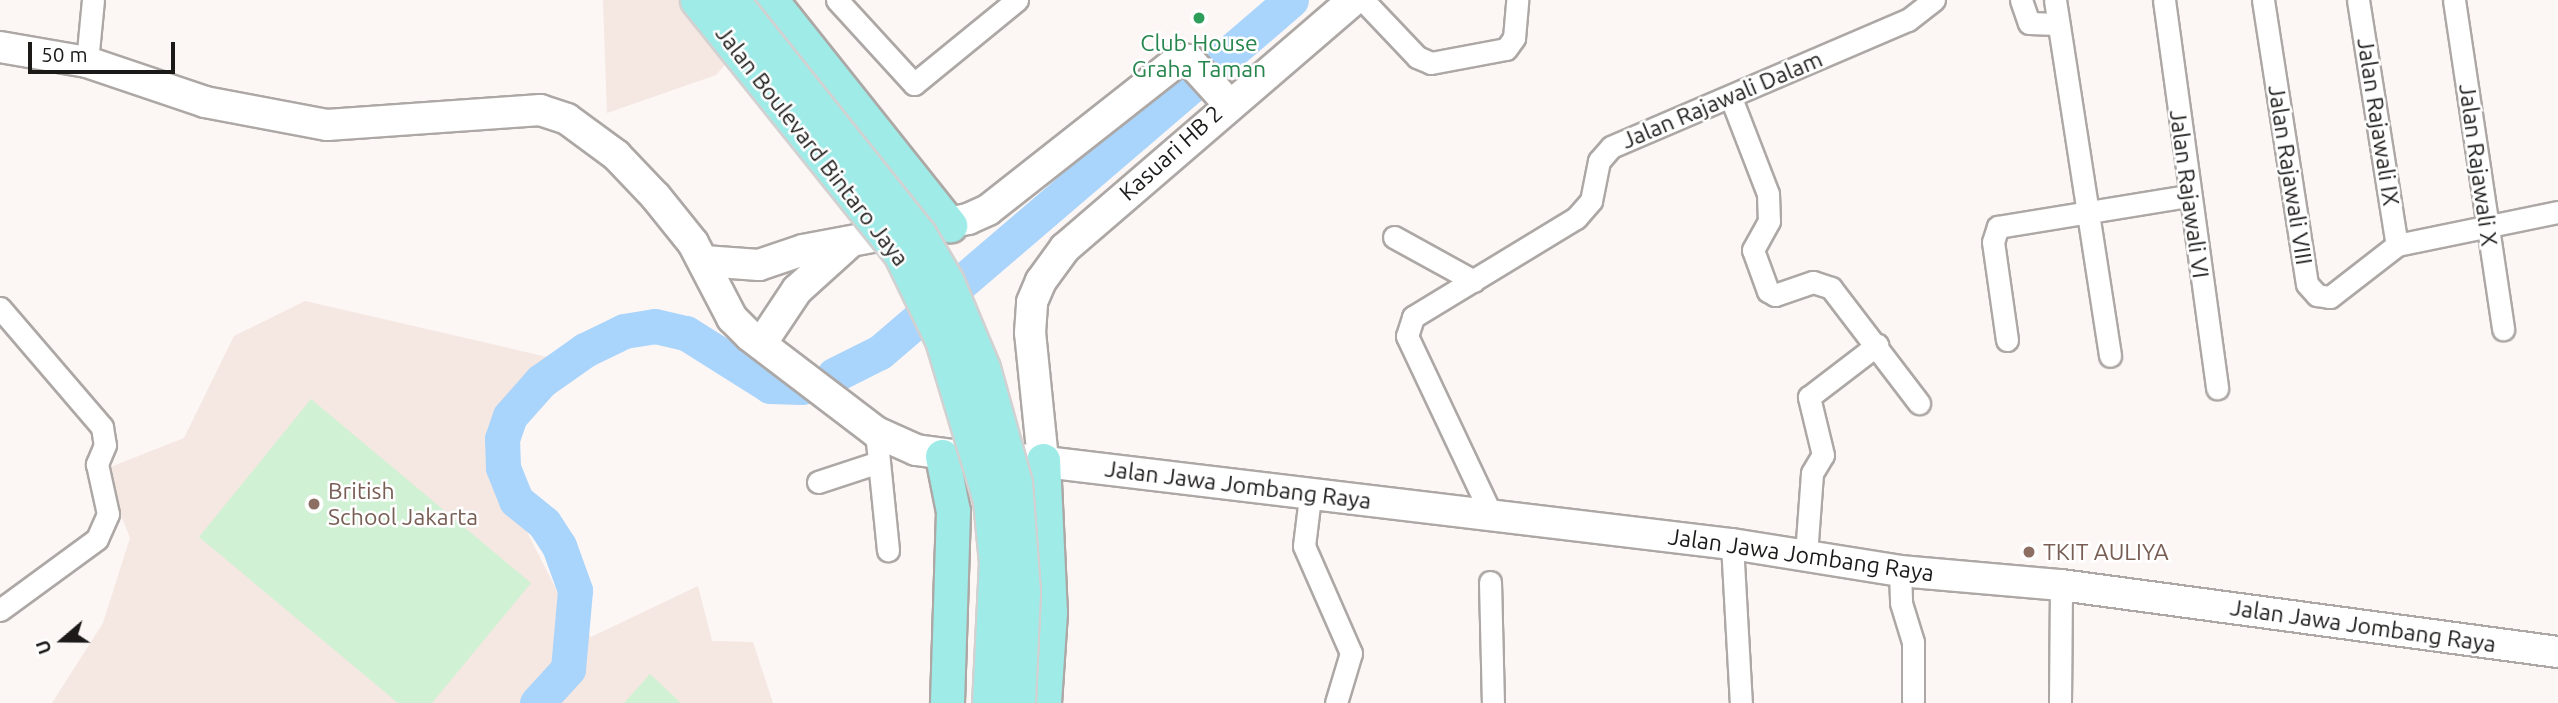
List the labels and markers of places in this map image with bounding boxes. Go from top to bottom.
marker: Club House Graha Taman [1191,10,1207,26]
place label: Club House Graha Taman [1132,29,1266,83]
place label: British School Jakarta [328,477,478,531]
marker: British School Jakarta [306,496,322,512]
place label: TKIT AULIYA [2043,538,2169,566]
marker: TKIT AULIYA [2021,544,2037,560]

